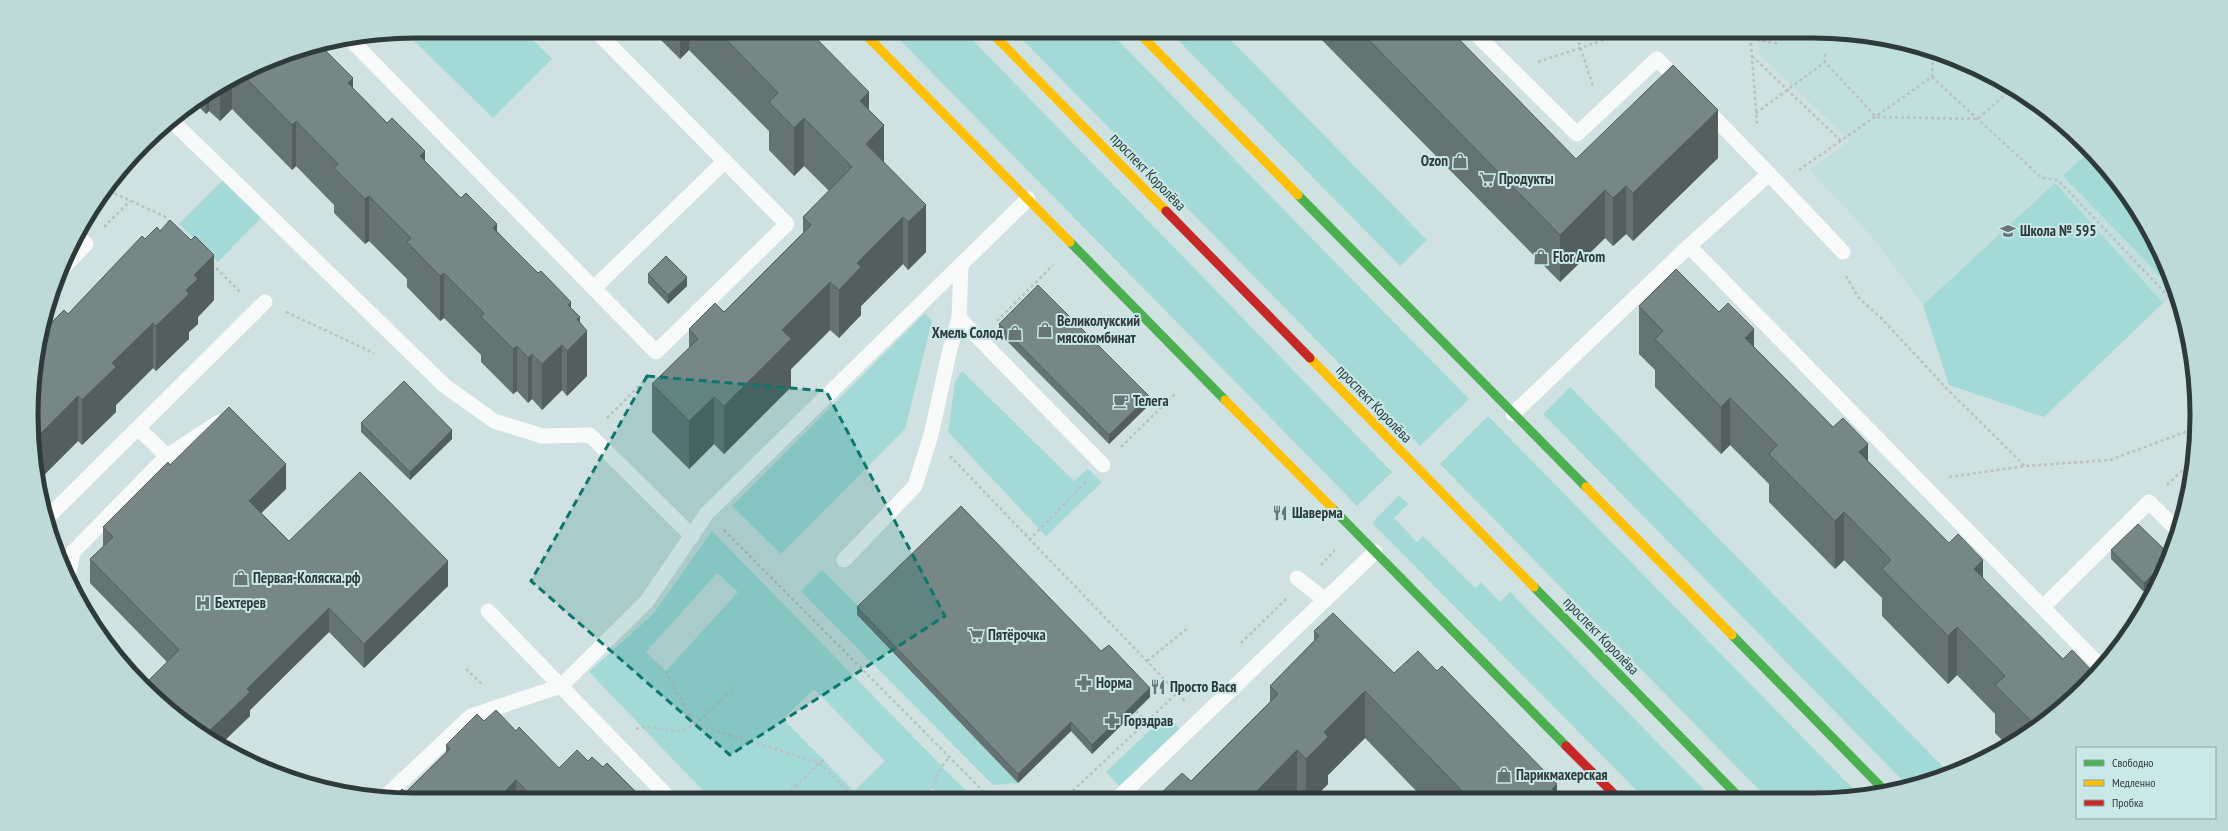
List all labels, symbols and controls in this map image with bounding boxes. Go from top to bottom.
street label: проспект Королёва [1106,129,1190,215]
place label: Ozon [1421,151,1448,170]
shop icon: Ozon [1451,152,1469,170]
place label: Продукты [1499,169,1554,188]
supermarket icon: Продукты [1478,170,1496,188]
place label: Школа № 595 [2020,221,2096,240]
school or university icon: Школа № 595 [1999,222,2017,240]
place label: Flor Arom [1553,247,1605,266]
shop icon: Flor Arom [1532,248,1550,266]
place label: Великолукский мясокомбинат [1057,311,1140,347]
shop icon: Великолукский мясокомбинат [1036,321,1054,339]
place label: Хмель Солод [932,323,1003,342]
shop icon: Хмель Солод [1006,324,1024,342]
street label: проспект Королёва [1332,361,1416,447]
place label: Телега [1133,391,1169,410]
cafe icon: Телега [1112,392,1130,410]
place label: Шаверма [1292,503,1343,522]
restaurant icon: Шаверма [1271,504,1289,522]
place label: Первая-Коляска.рф [253,568,361,587]
shop icon: Первая-Коляска.рф [232,569,250,587]
place label: Бехтерев [215,593,266,612]
street label: проспект Королёва [1559,593,1643,679]
hospital icon: Бехтерев [194,594,212,612]
place label: Пятёрочка [988,625,1046,644]
supermarket icon: Пятёрочка [967,626,985,644]
place label: Норма [1096,673,1132,692]
pharmacy icon: Норма [1075,674,1093,692]
place label: Просто Вася [1170,677,1236,696]
restaurant icon: Просто Вася [1149,678,1167,696]
place label: Горздрав [1124,711,1173,730]
pharmacy icon: Горздрав [1103,712,1121,730]
legend [2076,747,2216,819]
text: Свободно [2112,755,2154,770]
place label: Парикмахерская [1516,765,1608,784]
shop icon: Парикмахерская [1495,766,1513,784]
text: Медленно [2112,775,2155,790]
text: Пробка [2112,795,2144,810]

